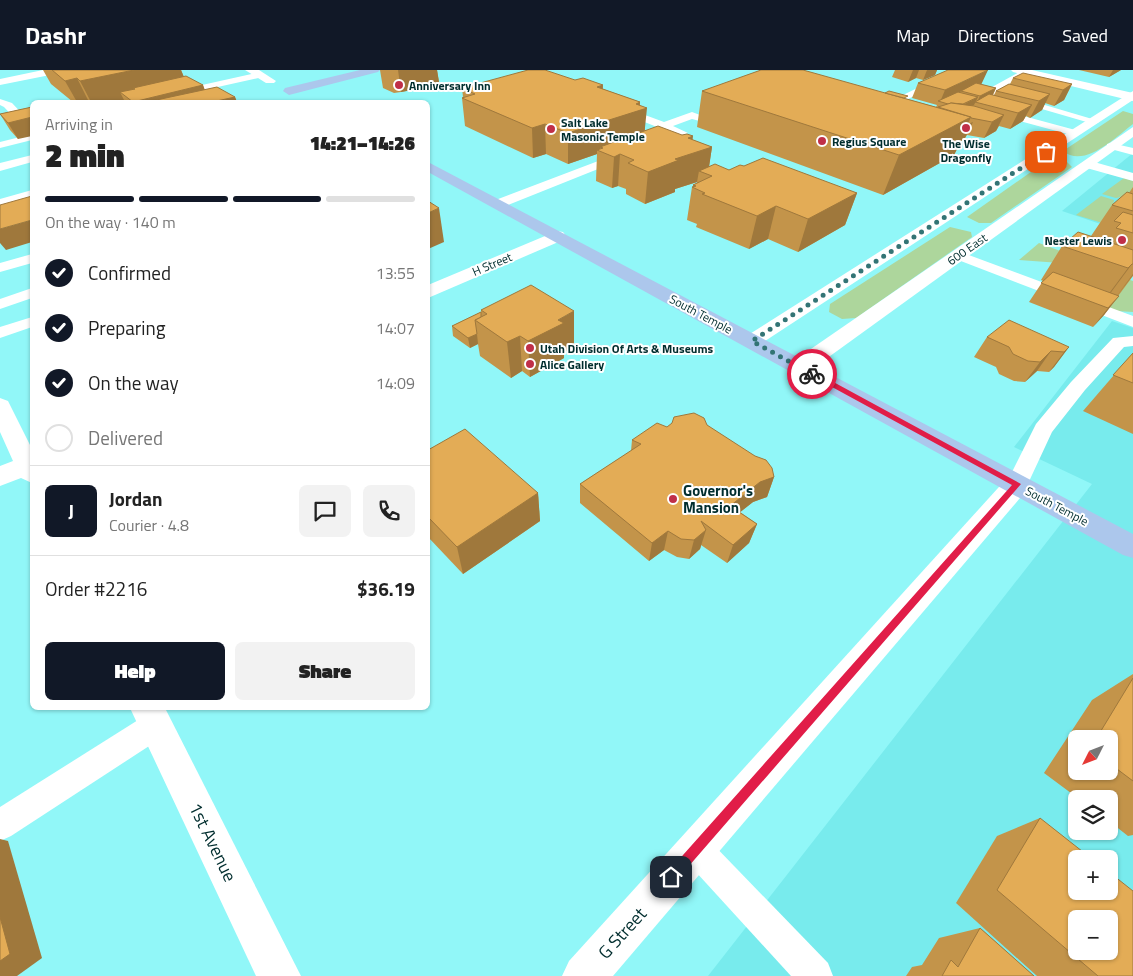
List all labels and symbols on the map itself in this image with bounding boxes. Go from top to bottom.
place label: Anniversary Inn [409,76,491,95]
marker: Anniversary Inn [393,79,405,91]
place label: Salt Lake Masonic Temple [561,113,645,146]
marker: The Wise Dragonfly [960,122,972,134]
marker: Salt Lake Masonic Temple [545,123,557,135]
pin [1025,131,1067,173]
place label: Regius Square [832,132,906,151]
place label: The Wise Dragonfly [940,134,992,167]
marker: Regius Square [816,135,828,147]
street label: 600 East [943,228,992,270]
place label: Nester Lewis [1045,231,1112,250]
marker: Nester Lewis [1116,234,1128,246]
street label: H Street [469,247,516,281]
street label: South Temple [666,289,736,339]
place label: Utah Division Of Arts & Museums [540,339,713,358]
marker: Utah Division Of Arts & Museums [524,342,536,354]
courier [787,349,837,399]
place label: Alice Gallery [540,355,604,374]
marker: Alice Gallery [524,358,536,370]
place label: Governor's Mansion [683,479,753,519]
street label: South Temple [1022,481,1092,531]
marker: Governor's Mansion [667,493,679,505]
north arrow [1068,730,1118,780]
street label: 1st Avenue [182,798,244,886]
pin [650,856,692,898]
street label: G Street [591,901,653,965]

